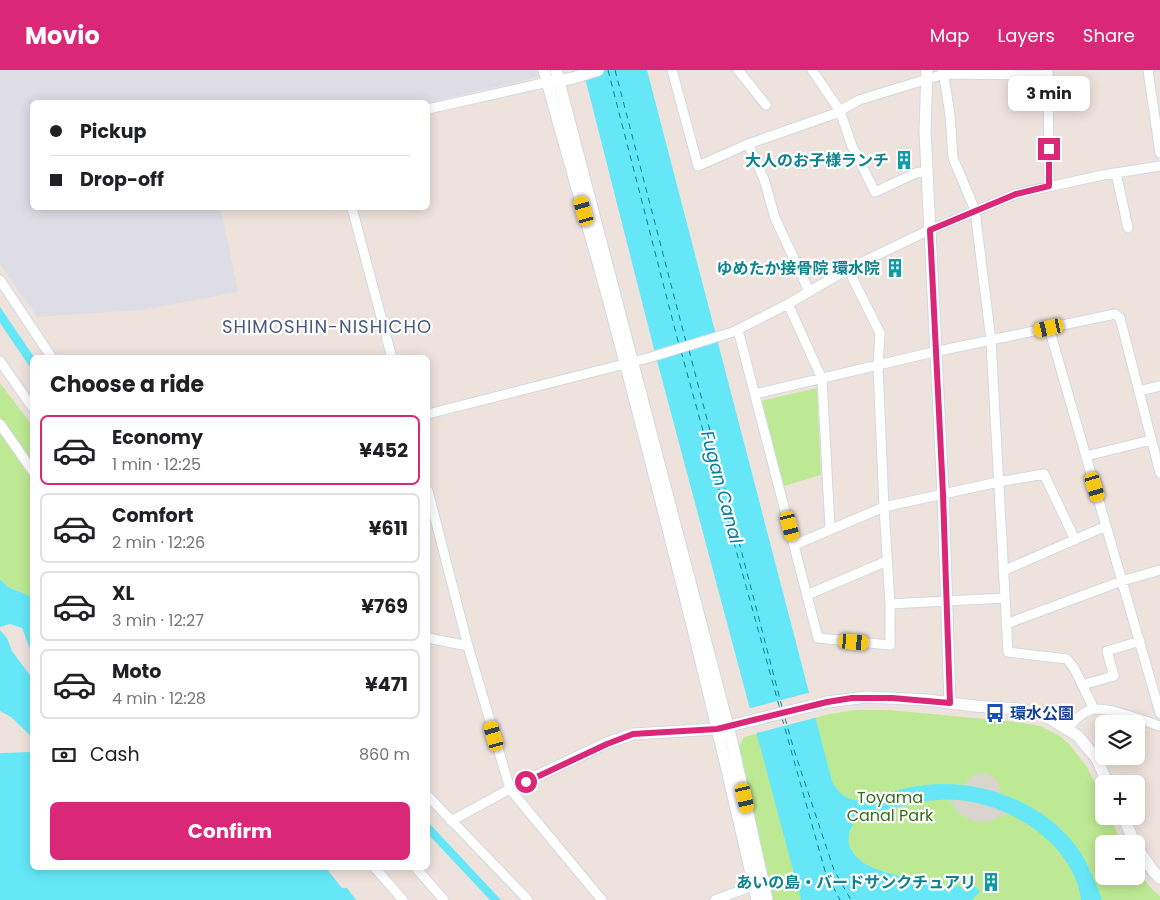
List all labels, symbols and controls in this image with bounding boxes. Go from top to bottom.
text: Movio [25,19,100,52]
text: Map [930,23,970,48]
text: Layers [998,23,1055,48]
text: Share [1083,23,1135,48]
callout: 3 min [1008,77,1090,112]
text: 3 min [1026,82,1072,105]
text: Pickup [80,118,146,145]
route end [1038,138,1060,160]
place label: 大人のお子様ランチ [745,149,889,172]
building icon: 大人のお子様ランチ [893,149,915,171]
text: Drop-off [80,166,164,193]
car [572,195,595,227]
place label: ゆめたか接骨院 環水院 [717,257,880,280]
building icon: ゆめたか接骨院 環水院 [884,257,906,279]
district label: SHIMOSHIN-NISHICHO [222,314,432,339]
car [1032,317,1065,339]
text: Choose a ride [50,369,204,400]
text: Economy [112,424,203,451]
icon: car [52,428,97,473]
water label: Fugan Canal [695,428,749,547]
text: ¥452 [359,437,408,464]
text: 1 min · 12:25 [112,453,201,476]
car [1083,470,1106,504]
text: Comfort [112,502,194,529]
icon: car [52,506,97,551]
car [779,510,800,542]
text: ¥611 [369,515,408,542]
text: 2 min · 12:26 [112,531,205,554]
text: XL [112,580,135,607]
icon: car [52,584,97,629]
text: ¥769 [361,593,408,620]
text: 3 min · 12:27 [112,609,204,632]
car [838,633,869,651]
text: Moto [112,658,161,685]
icon: car [52,662,97,707]
text: ¥471 [365,671,408,698]
text: 4 min · 12:28 [112,687,206,710]
bus stop icon: 環水公園 [984,702,1006,724]
place label: 環水公園 [1010,702,1074,725]
map controls [1095,715,1145,885]
button: layers [1095,715,1145,765]
car [482,720,505,752]
icon: cash [50,741,78,769]
text: Cash [90,741,140,768]
text: 860 m [359,743,410,766]
route start [515,771,537,793]
button: + [1095,775,1145,825]
car [734,782,755,814]
park label: Toyama Canal Park [847,786,934,827]
button: Confirm [50,802,410,860]
button: − [1095,835,1145,885]
place label: あいの島・バードサンクチュアリ [736,871,976,894]
building icon: あいの島・バードサンクチュアリ [980,871,1002,893]

